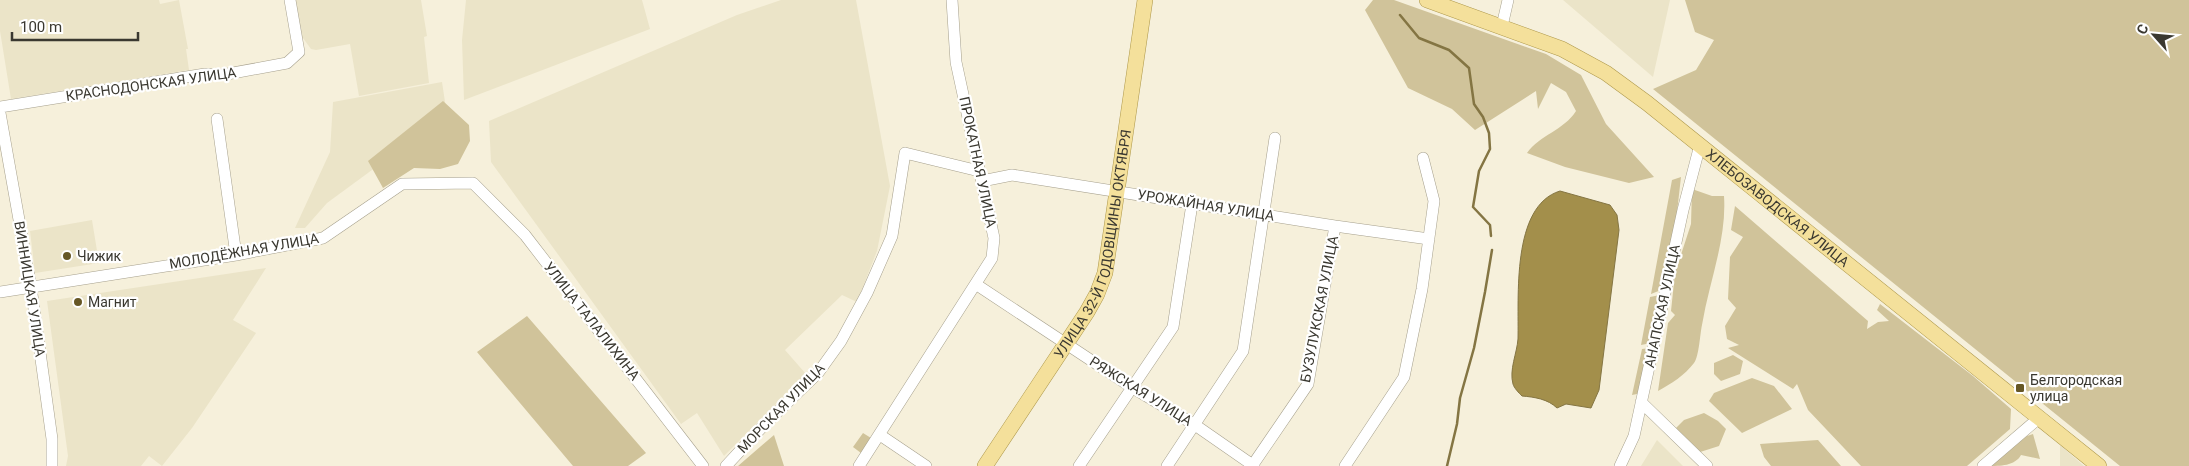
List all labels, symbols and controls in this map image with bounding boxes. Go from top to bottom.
scale bar [12,10,139,42]
north arrow [2129,10,2179,60]
text: 100 m [20,18,62,36]
text: С [2133,21,2152,37]
street label: КРАСНОДОНСКАЯ УЛИЦА [65,64,237,104]
street label: ПРОКАТНАЯ УЛИЦА [956,95,1000,229]
street label: УЛИЦА 32-Й ГОДОВЩИНЫ ОКТЯБРЯ [1051,128,1134,361]
street label: ХЛЕБОЗАВОДСКАЯ УЛИЦА [1703,146,1852,270]
street label: УРОЖАЙНАЯ УЛИЦА [1136,186,1276,224]
street label: ВИННИЦКАЯ УЛИЦА [11,220,49,358]
street label: МОЛОДЁЖНАЯ УЛИЦА [168,230,320,272]
street label: БУЗУЛУКСКАЯ УЛИЦА [1297,234,1341,384]
street label: АНАПСКАЯ УЛИЦА [1641,243,1683,369]
place label: Чижик [77,248,121,264]
marker: Чижик [61,250,73,262]
street label: УЛИЦА ТАЛАЛИХИНА [541,259,643,383]
place label: Магнит [88,294,137,310]
marker: Магнит [72,296,84,308]
street label: РЯЖСКАЯ УЛИЦА [1087,353,1195,429]
street label: МОРСКАЯ УЛИЦА [734,360,828,456]
place label: Белгородская улица [2030,372,2122,404]
marker: Белгородская улица [2014,382,2026,394]

